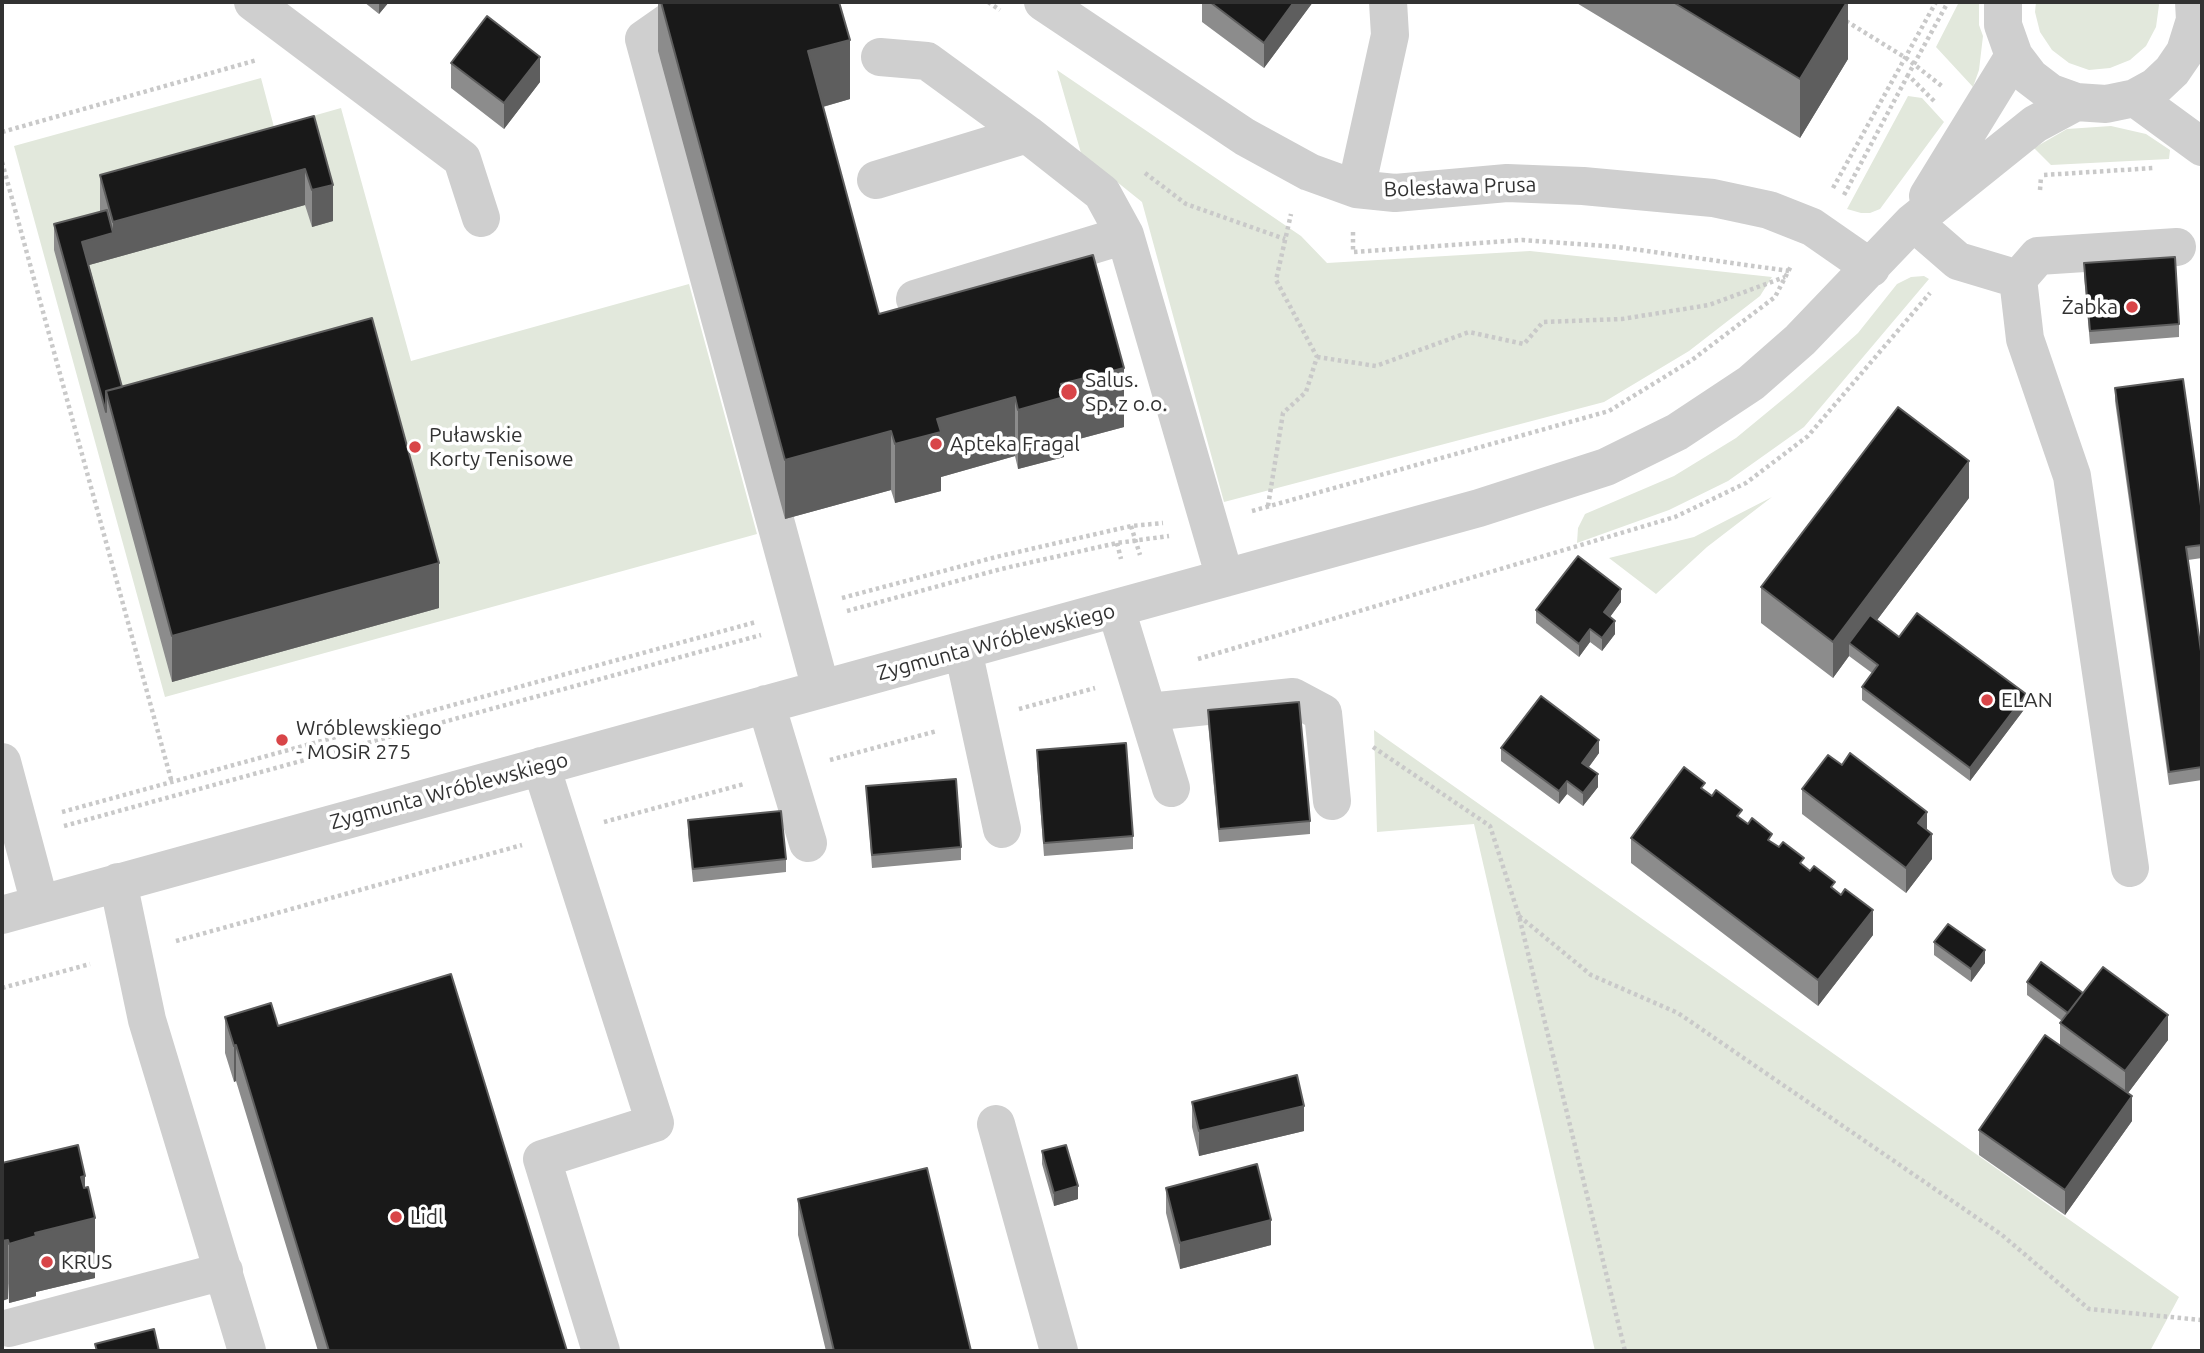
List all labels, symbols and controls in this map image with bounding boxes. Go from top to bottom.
street label: Bolesława Prusa [1383,172,1537,202]
place label: Żabka [2062,294,2118,320]
marker: Żabka [2124,299,2140,315]
place label: Salus. Sp. z o.o. [1085,367,1167,417]
marker: Salus. Sp. z o.o. [1059,382,1079,402]
place label: Puławskie Korty Tenisowe [429,422,574,472]
place label: Apteka Fragal [950,431,1080,457]
marker: Apteka Fragal [928,436,944,452]
marker: Puławskie Korty Tenisowe [407,439,423,455]
street label: Zygmunta Wróblewskiego [874,598,1118,686]
place label: ELAN [2001,687,2053,713]
marker: ELAN [1979,692,1995,708]
place label: Wróblewskiego - MOSiR 275 [296,715,442,765]
marker: Wróblewskiego - MOSiR 275 [274,732,290,748]
street label: Zygmunta Wróblewskiego [327,747,571,835]
place label: Lidl [410,1204,444,1230]
marker: Lidl [388,1209,404,1225]
place label: KRUS [61,1249,112,1275]
marker: KRUS [39,1254,55,1270]

